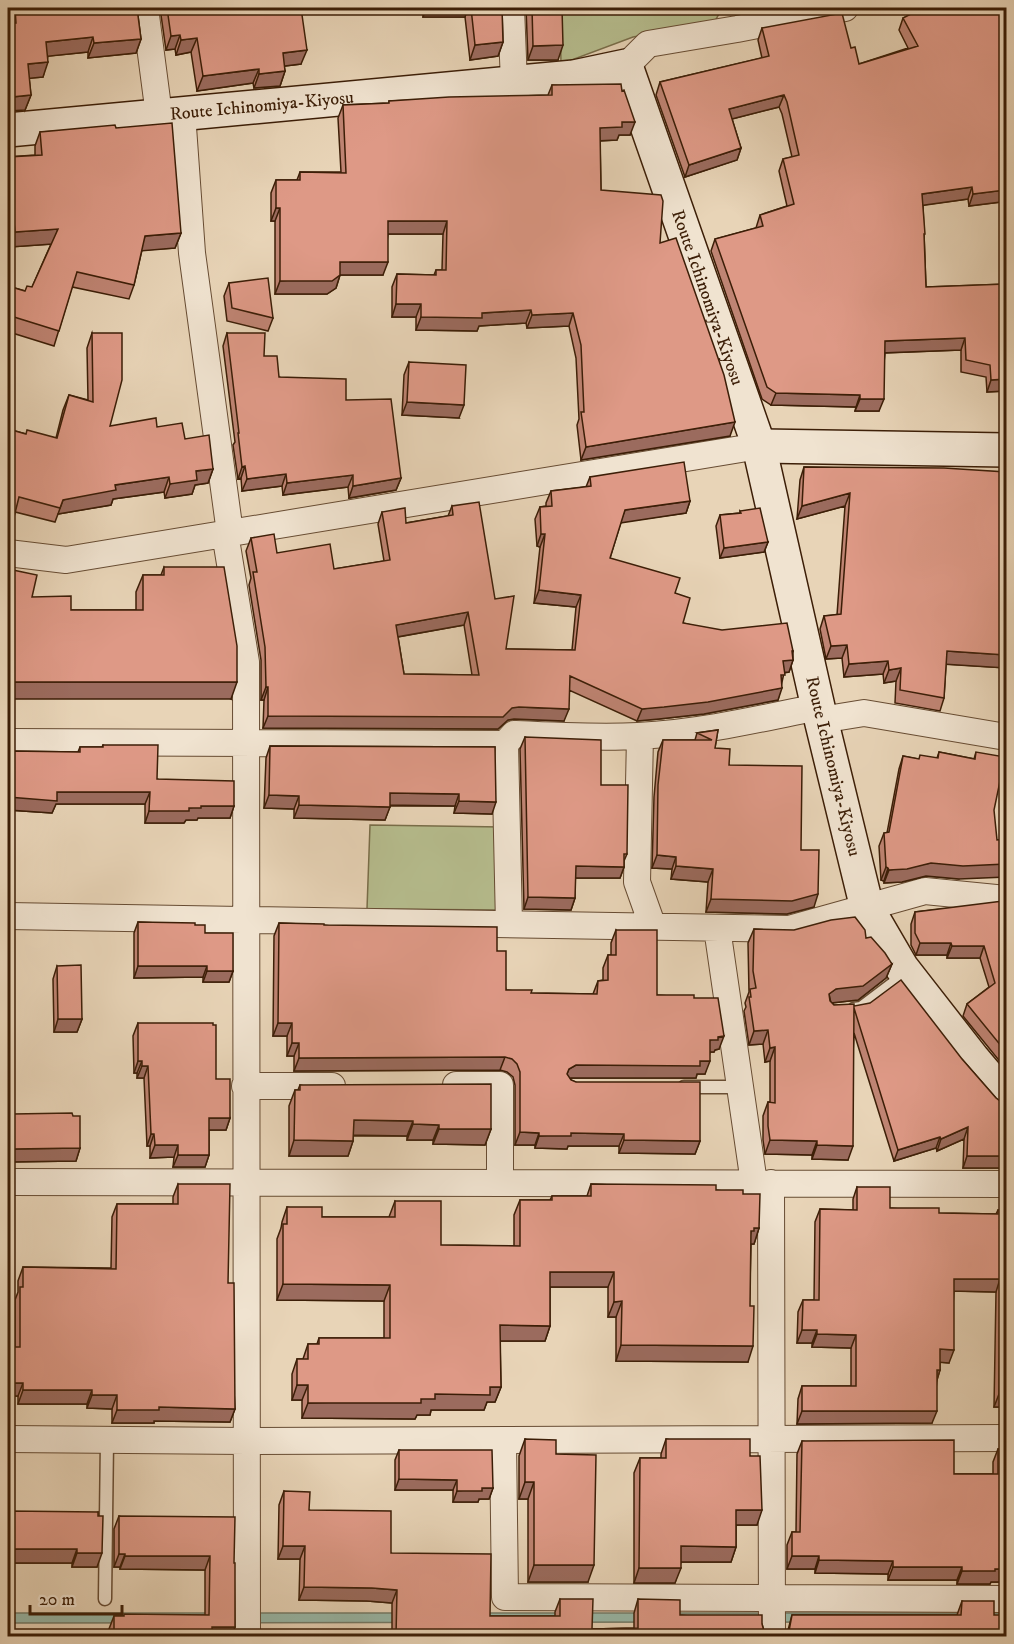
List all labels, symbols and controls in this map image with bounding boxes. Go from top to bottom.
street label: Route Ichinomiya-Kiyosu [169,87,355,126]
street label: Route Ichinomiya-Kiyosu [666,207,748,389]
street label: Route Ichinomiya-Kiyosu [800,674,865,859]
scale bar [30,1578,122,1616]
text: 20 m [39,1589,75,1611]

